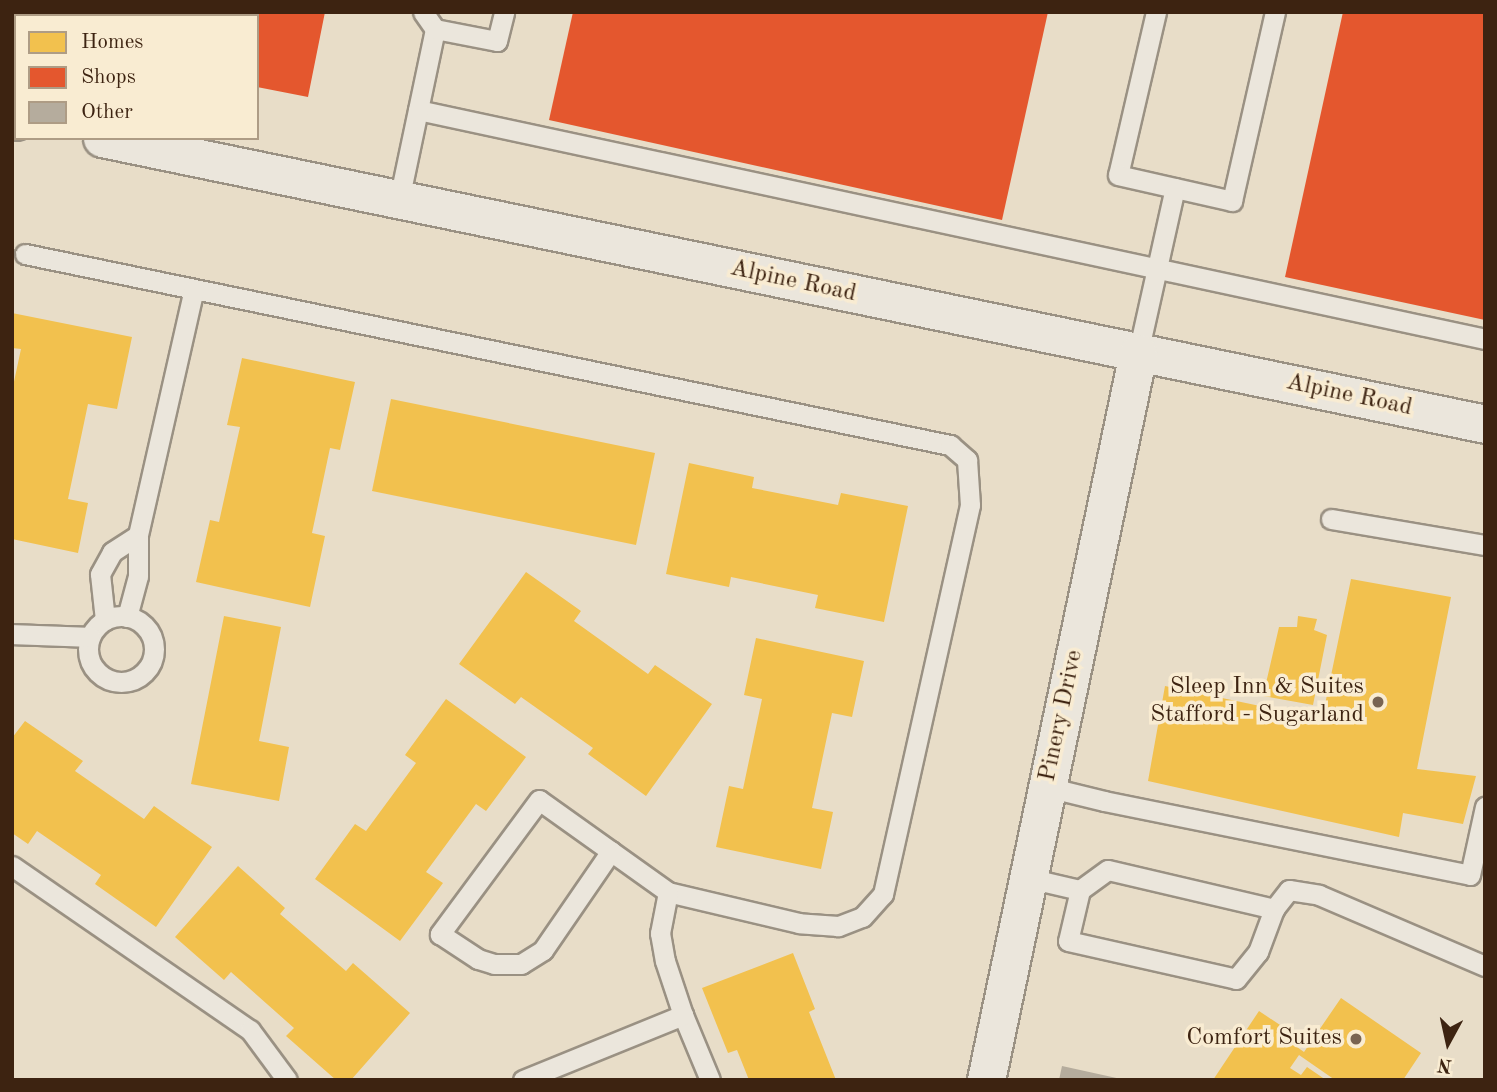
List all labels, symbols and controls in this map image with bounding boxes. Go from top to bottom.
legend [14,14,259,140]
text: Homes [81,32,143,53]
text: Shops [81,67,136,88]
text: Other [81,102,133,123]
street label: Alpine Road [727,255,859,309]
street label: Alpine Road [1283,369,1415,423]
street label: Pinery Drive [1034,648,1090,784]
place label: Sleep Inn & Suites Stafford - Sugarland [1150,674,1364,730]
marker: Sleep Inn & Suites Stafford - Sugarland [1370,694,1386,710]
north arrow [1413,1008,1483,1078]
place label: Comfort Suites [1186,1025,1342,1053]
marker: Comfort Suites [1348,1031,1364,1047]
text: N [1436,1054,1454,1075]

